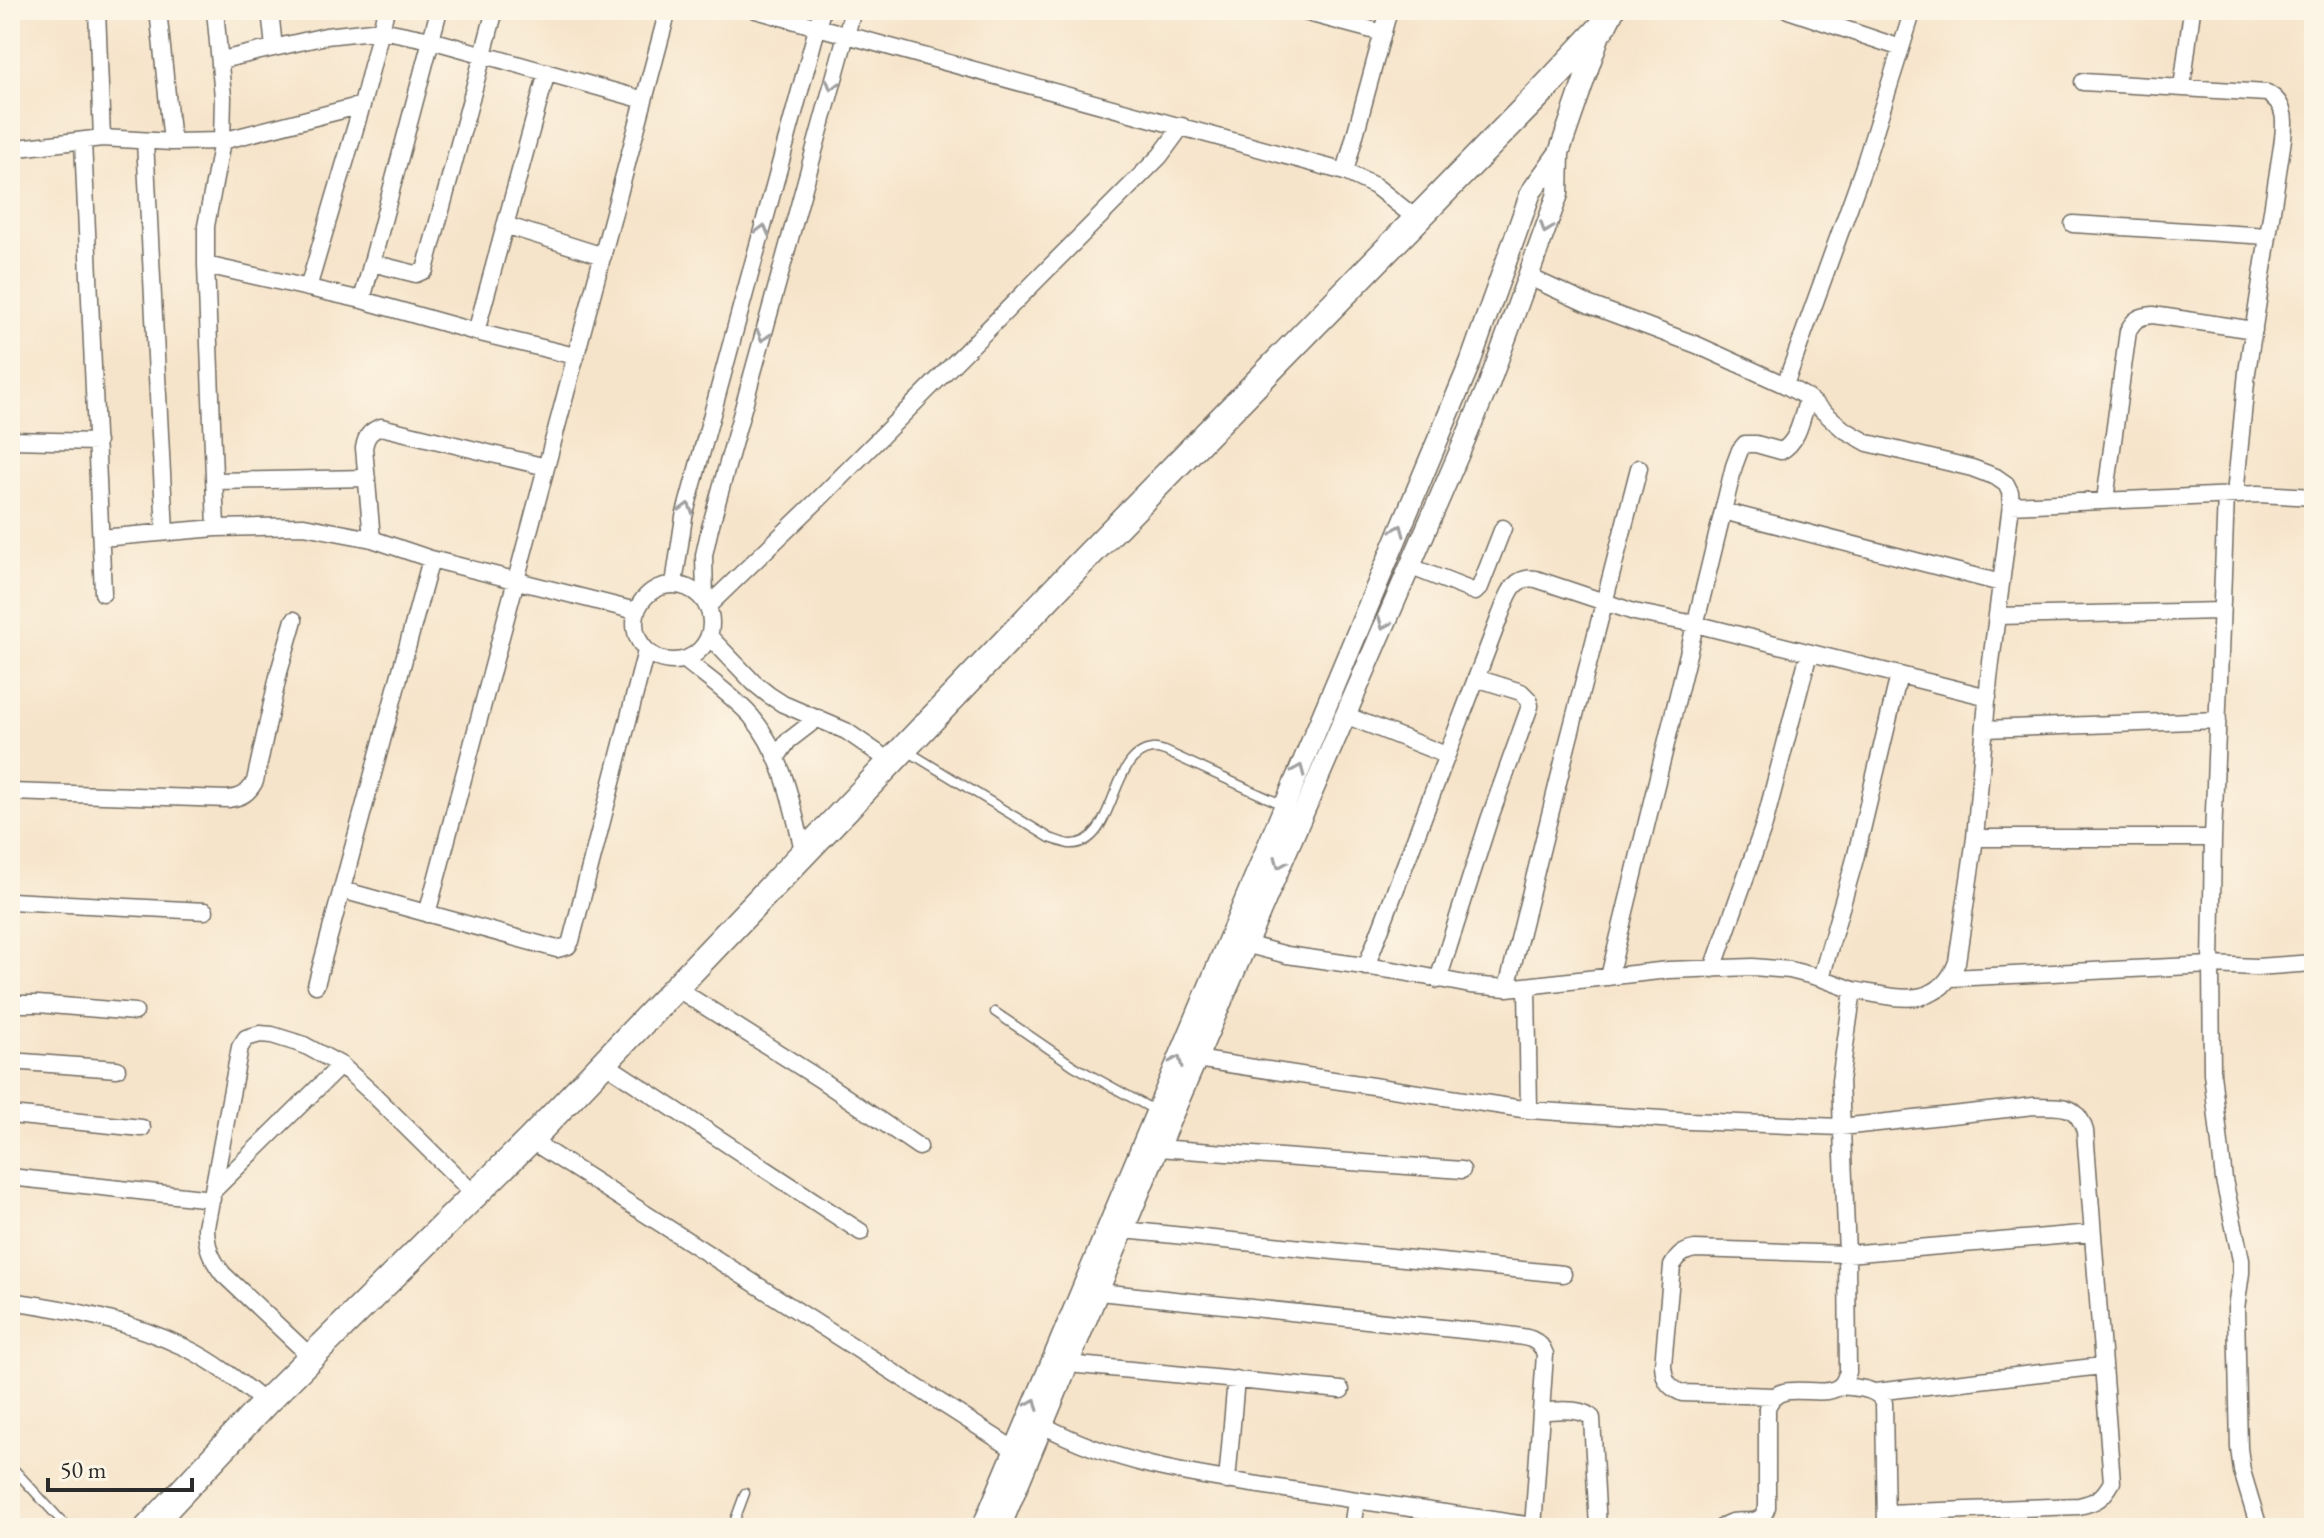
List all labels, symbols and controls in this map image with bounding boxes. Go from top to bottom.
one-way arrow [825,78,841,92]
one-way arrow [1539,221,1556,235]
one-way arrow [753,223,770,237]
one-way arrow [756,328,772,342]
one-way arrow [677,501,694,515]
one-way arrow [1390,524,1406,538]
one-way arrow [1378,616,1394,631]
one-way arrow [1289,764,1305,778]
one-way arrow [1274,855,1290,869]
one-way arrow [1168,1055,1184,1069]
one-way arrow [1024,1398,1040,1412]
scale bar [48,1442,192,1492]
text: 50 m [60,1454,107,1485]

